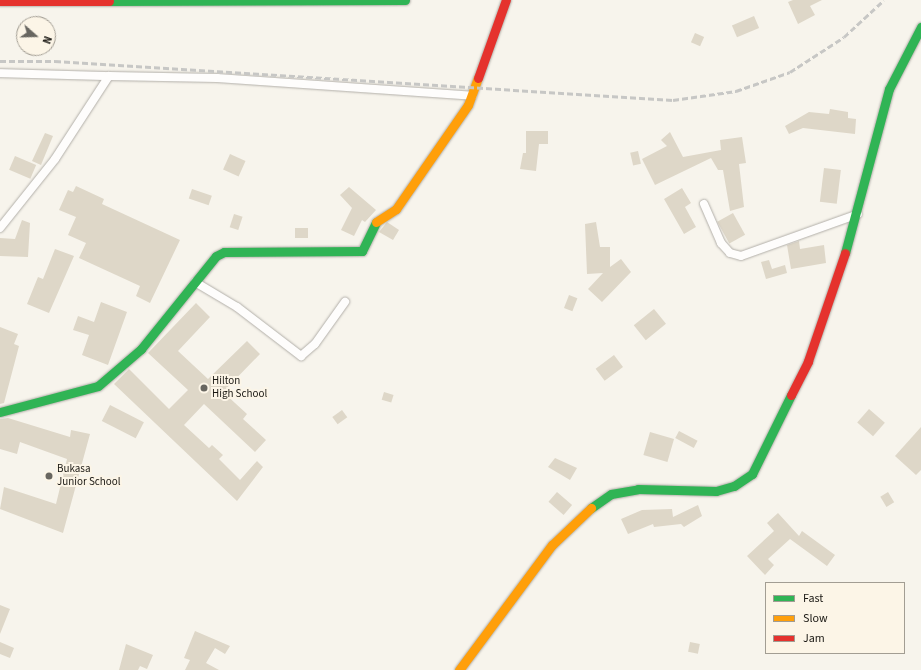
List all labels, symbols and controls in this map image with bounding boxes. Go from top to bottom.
north arrow [16,16,56,56]
text: N [39,34,55,46]
place label: Hilton High School [212,375,267,401]
marker: Hilton High School [199,383,209,393]
place label: Bukasa Junior School [57,463,121,489]
marker: Bukasa Junior School [44,471,54,481]
legend [765,582,905,654]
text: Fast [803,590,823,607]
text: Slow [803,610,828,627]
text: Jam [803,630,825,647]

